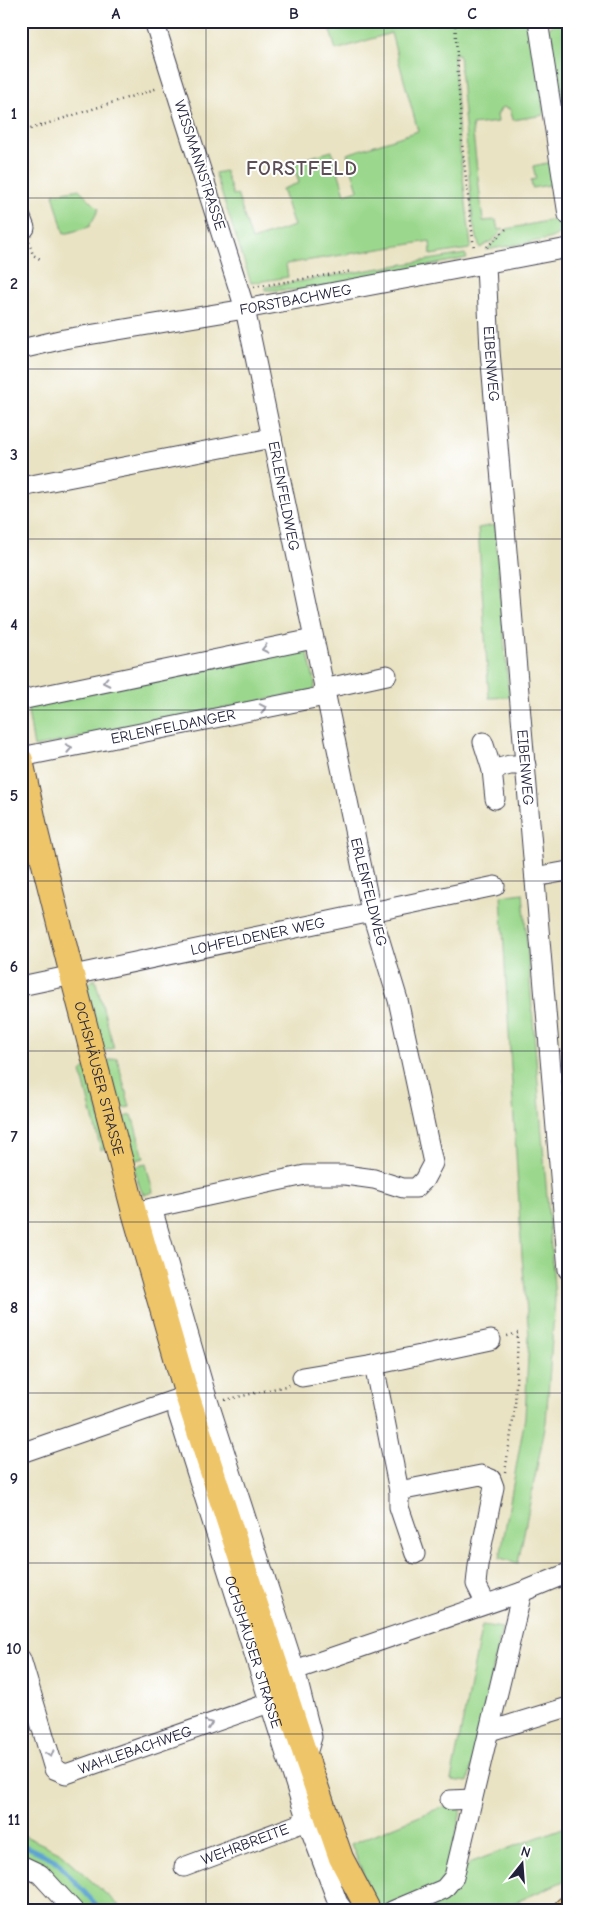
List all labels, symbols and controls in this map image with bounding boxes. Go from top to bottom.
text: A [112,5,121,23]
text: B [289,5,299,23]
text: C [467,5,477,23]
street label: WISSMANNSTRASSE [170,98,230,232]
text: 1 [11,105,17,123]
district label: FORSTFELD [246,157,358,180]
text: 2 [10,275,18,293]
street label: FORSTBACHWEG [238,280,353,319]
street label: EIBENWEG [480,326,503,403]
street label: ERLENFELDWEG [265,440,304,553]
text: 3 [10,446,18,464]
text: 4 [10,616,18,634]
one-way arrow [260,643,269,653]
one-way arrow [101,676,110,687]
one-way arrow [258,704,267,714]
street label: ERLENFELDANGER [109,705,237,748]
street label: EIBENWEG [513,729,538,806]
one-way arrow [65,743,73,753]
text: 5 [10,787,18,805]
street label: ERLENFELDWEG [347,836,391,948]
street label: LOHFELDENER WEG [189,913,327,959]
text: 6 [10,958,18,976]
street label: OCHSHÄUSER STRASSE [70,999,128,1158]
text: 7 [10,1128,18,1146]
text: 8 [10,1299,18,1317]
text: 9 [10,1470,18,1488]
street label: OCHSHÄUSER STRASSE [221,1574,286,1730]
text: 10 [6,1640,22,1658]
one-way arrow [204,1720,213,1730]
street label: WAHLEBACHWEG [76,1722,194,1778]
one-way arrow [44,1749,54,1758]
text: 11 [8,1811,20,1829]
street label: WEHRBREITE [199,1820,291,1869]
north arrow [496,1840,546,1890]
text: N [519,1843,533,1862]

